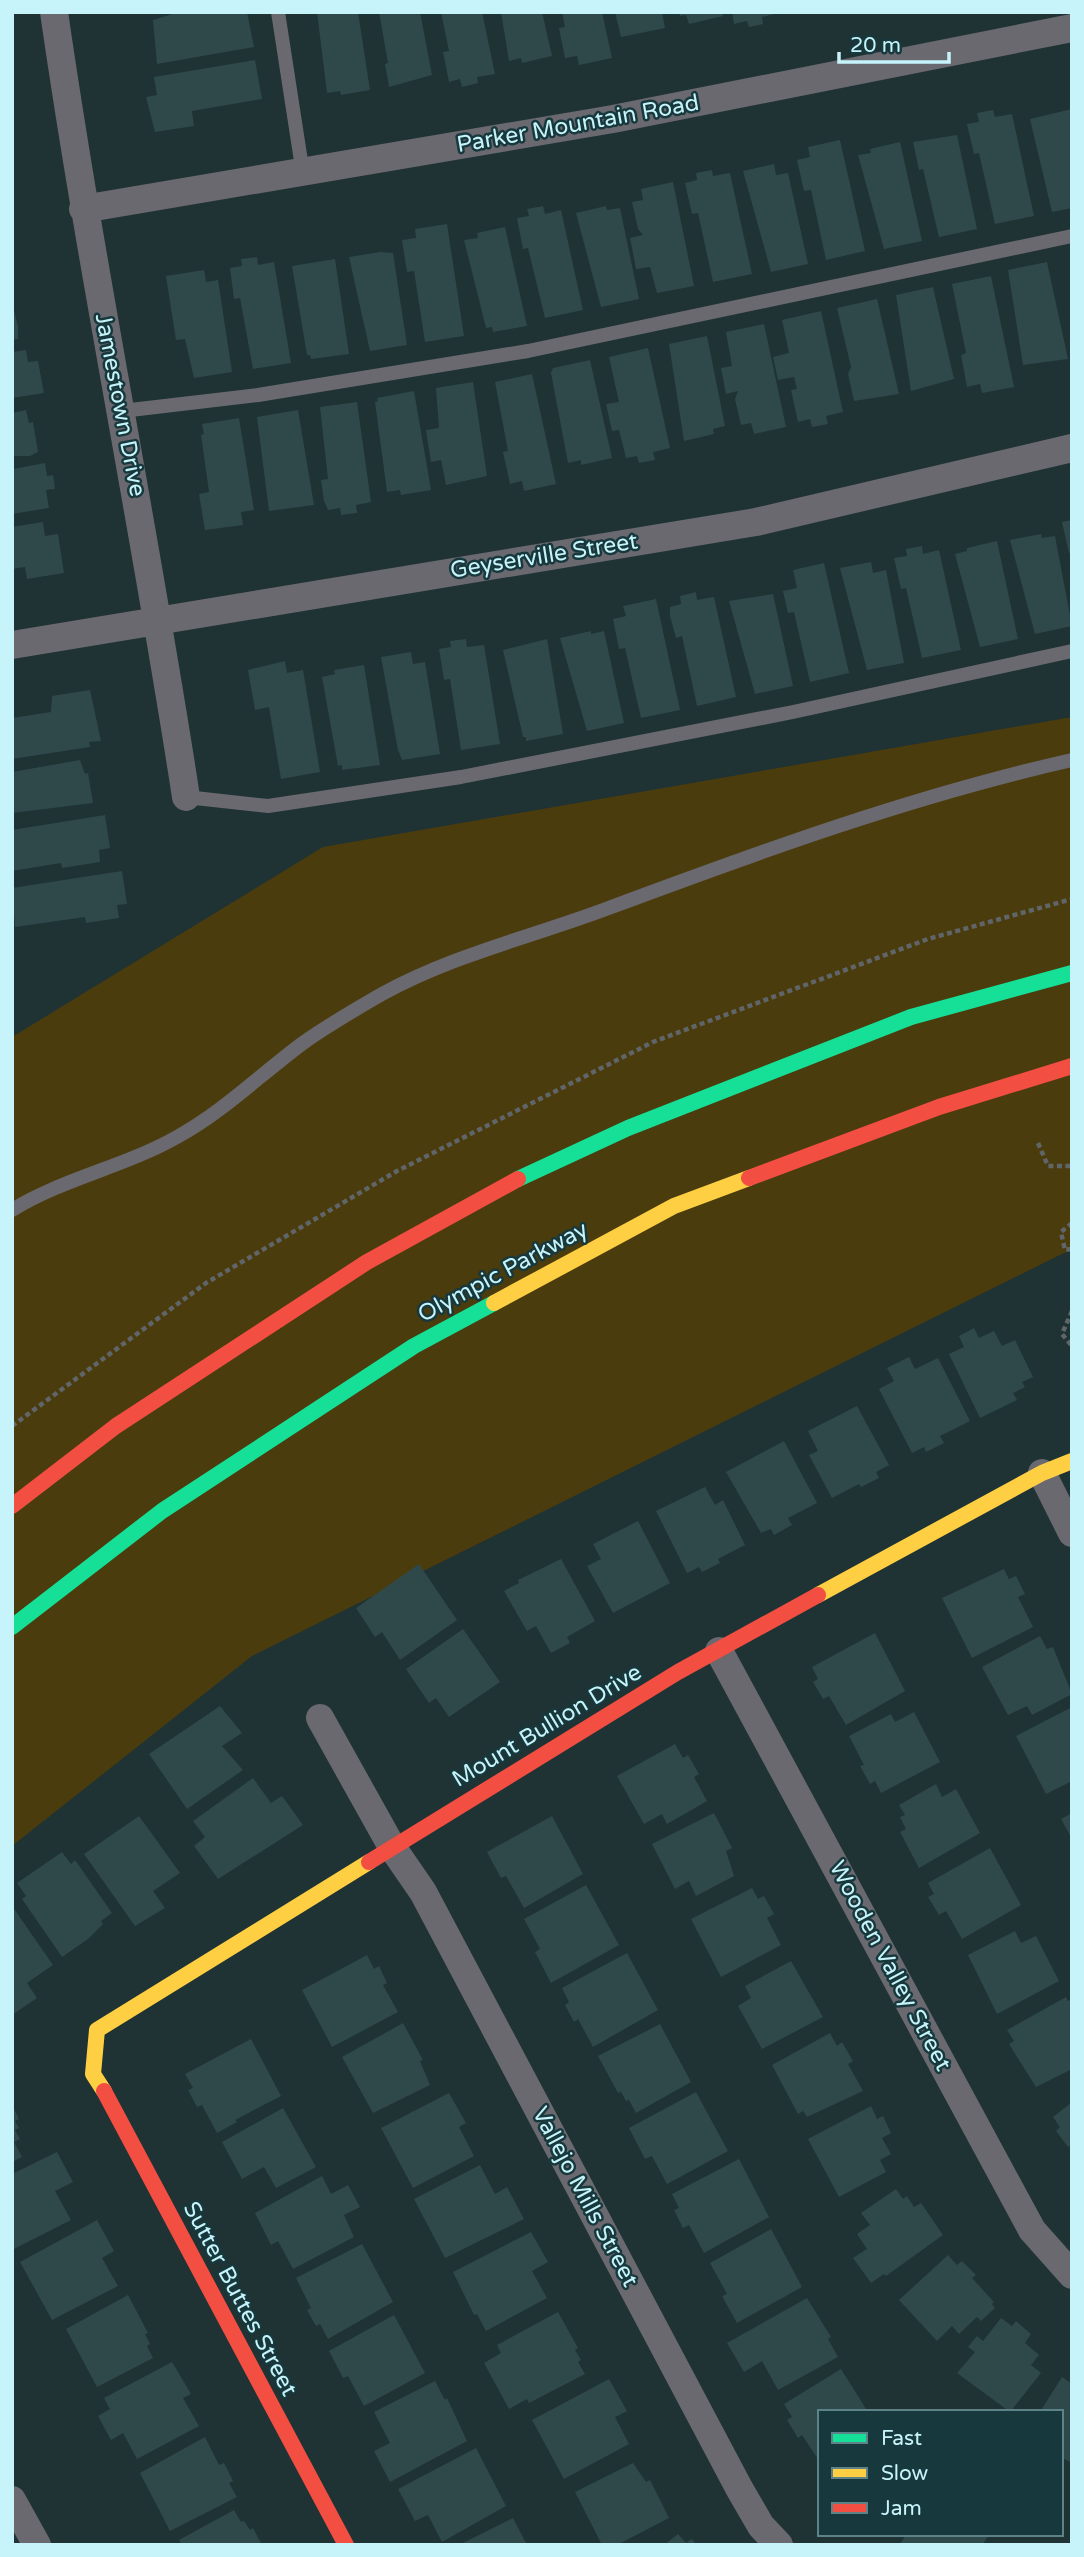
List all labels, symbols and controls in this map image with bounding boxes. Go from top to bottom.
scale bar [839,21,949,65]
text: 20 m [850,33,901,58]
street label: Parker Mountain Road [455,89,701,159]
street label: Jamestown Drive [89,311,151,499]
street label: Geyserville Street [448,527,640,585]
street label: Olympic Parkway [413,1215,593,1329]
street label: Mount Bullion Drive [447,1658,647,1794]
street label: Wooden Valley Street [823,1856,957,2076]
street label: Vallejo Mills Street [526,2102,644,2292]
street label: Sutter Buttes Street [177,2197,303,2401]
legend [818,2410,1063,2536]
text: Fast [881,2426,922,2451]
text: Slow [881,2461,929,2486]
text: Jam [881,2496,922,2521]

